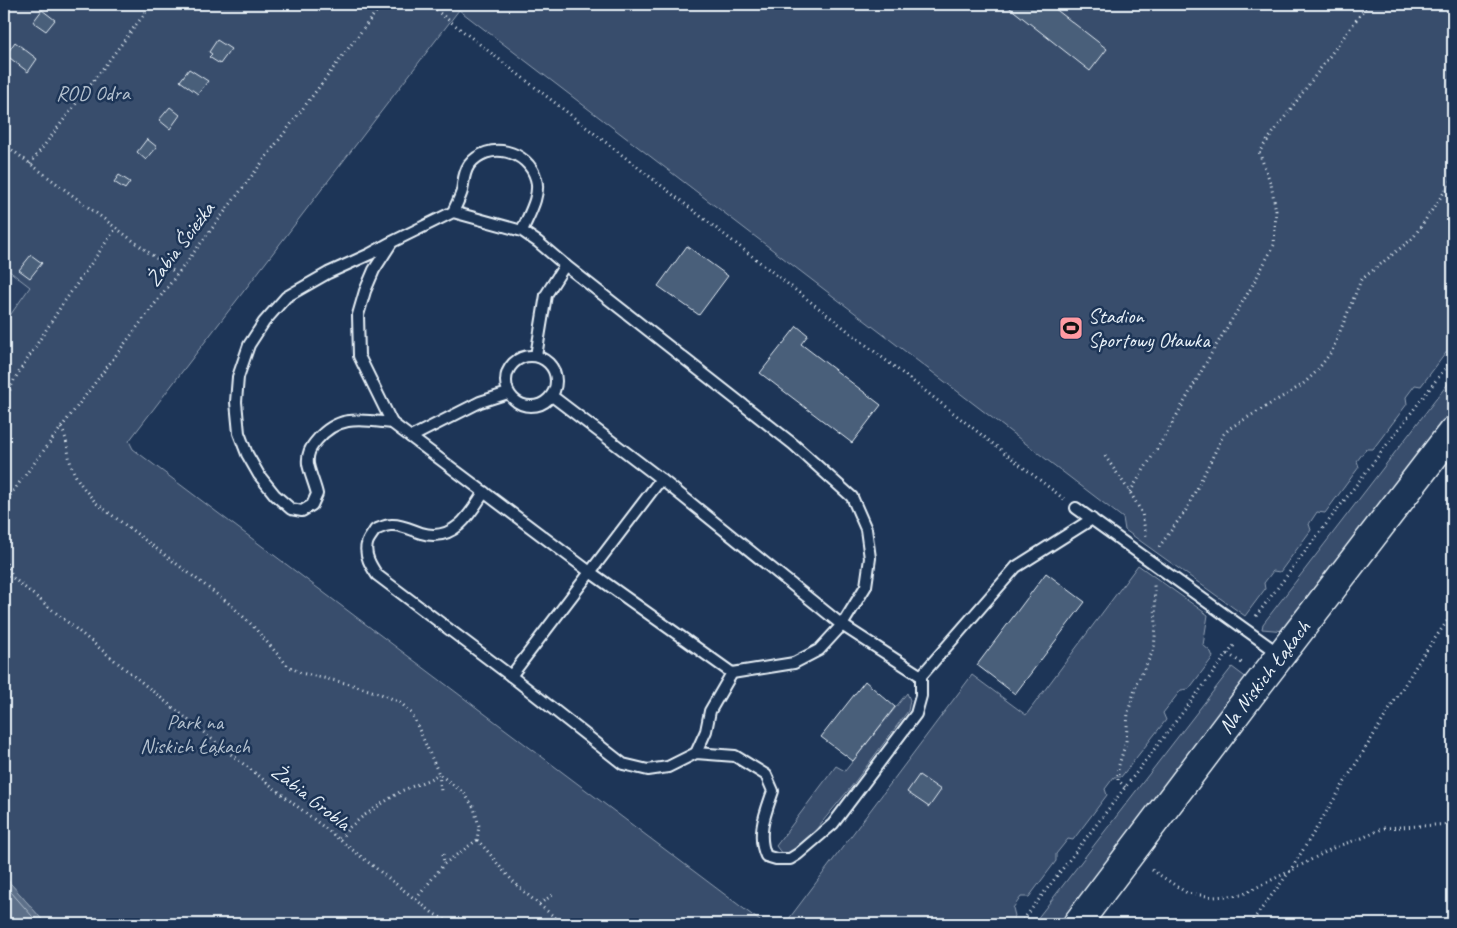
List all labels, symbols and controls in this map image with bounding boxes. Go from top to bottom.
park label: ROD Odra [56,80,132,106]
street label: Żabia Ścieżka [140,195,221,291]
place label: Stadion Sportowy Oławka [1088,303,1211,353]
sports icon: Stadion Sportowy Oławka [1058,315,1084,341]
street label: Na Niskich Łąkach [1213,615,1316,739]
park label: Park na Niskich Łąkach [140,709,251,759]
street label: Żabia Grobla [266,758,357,837]

